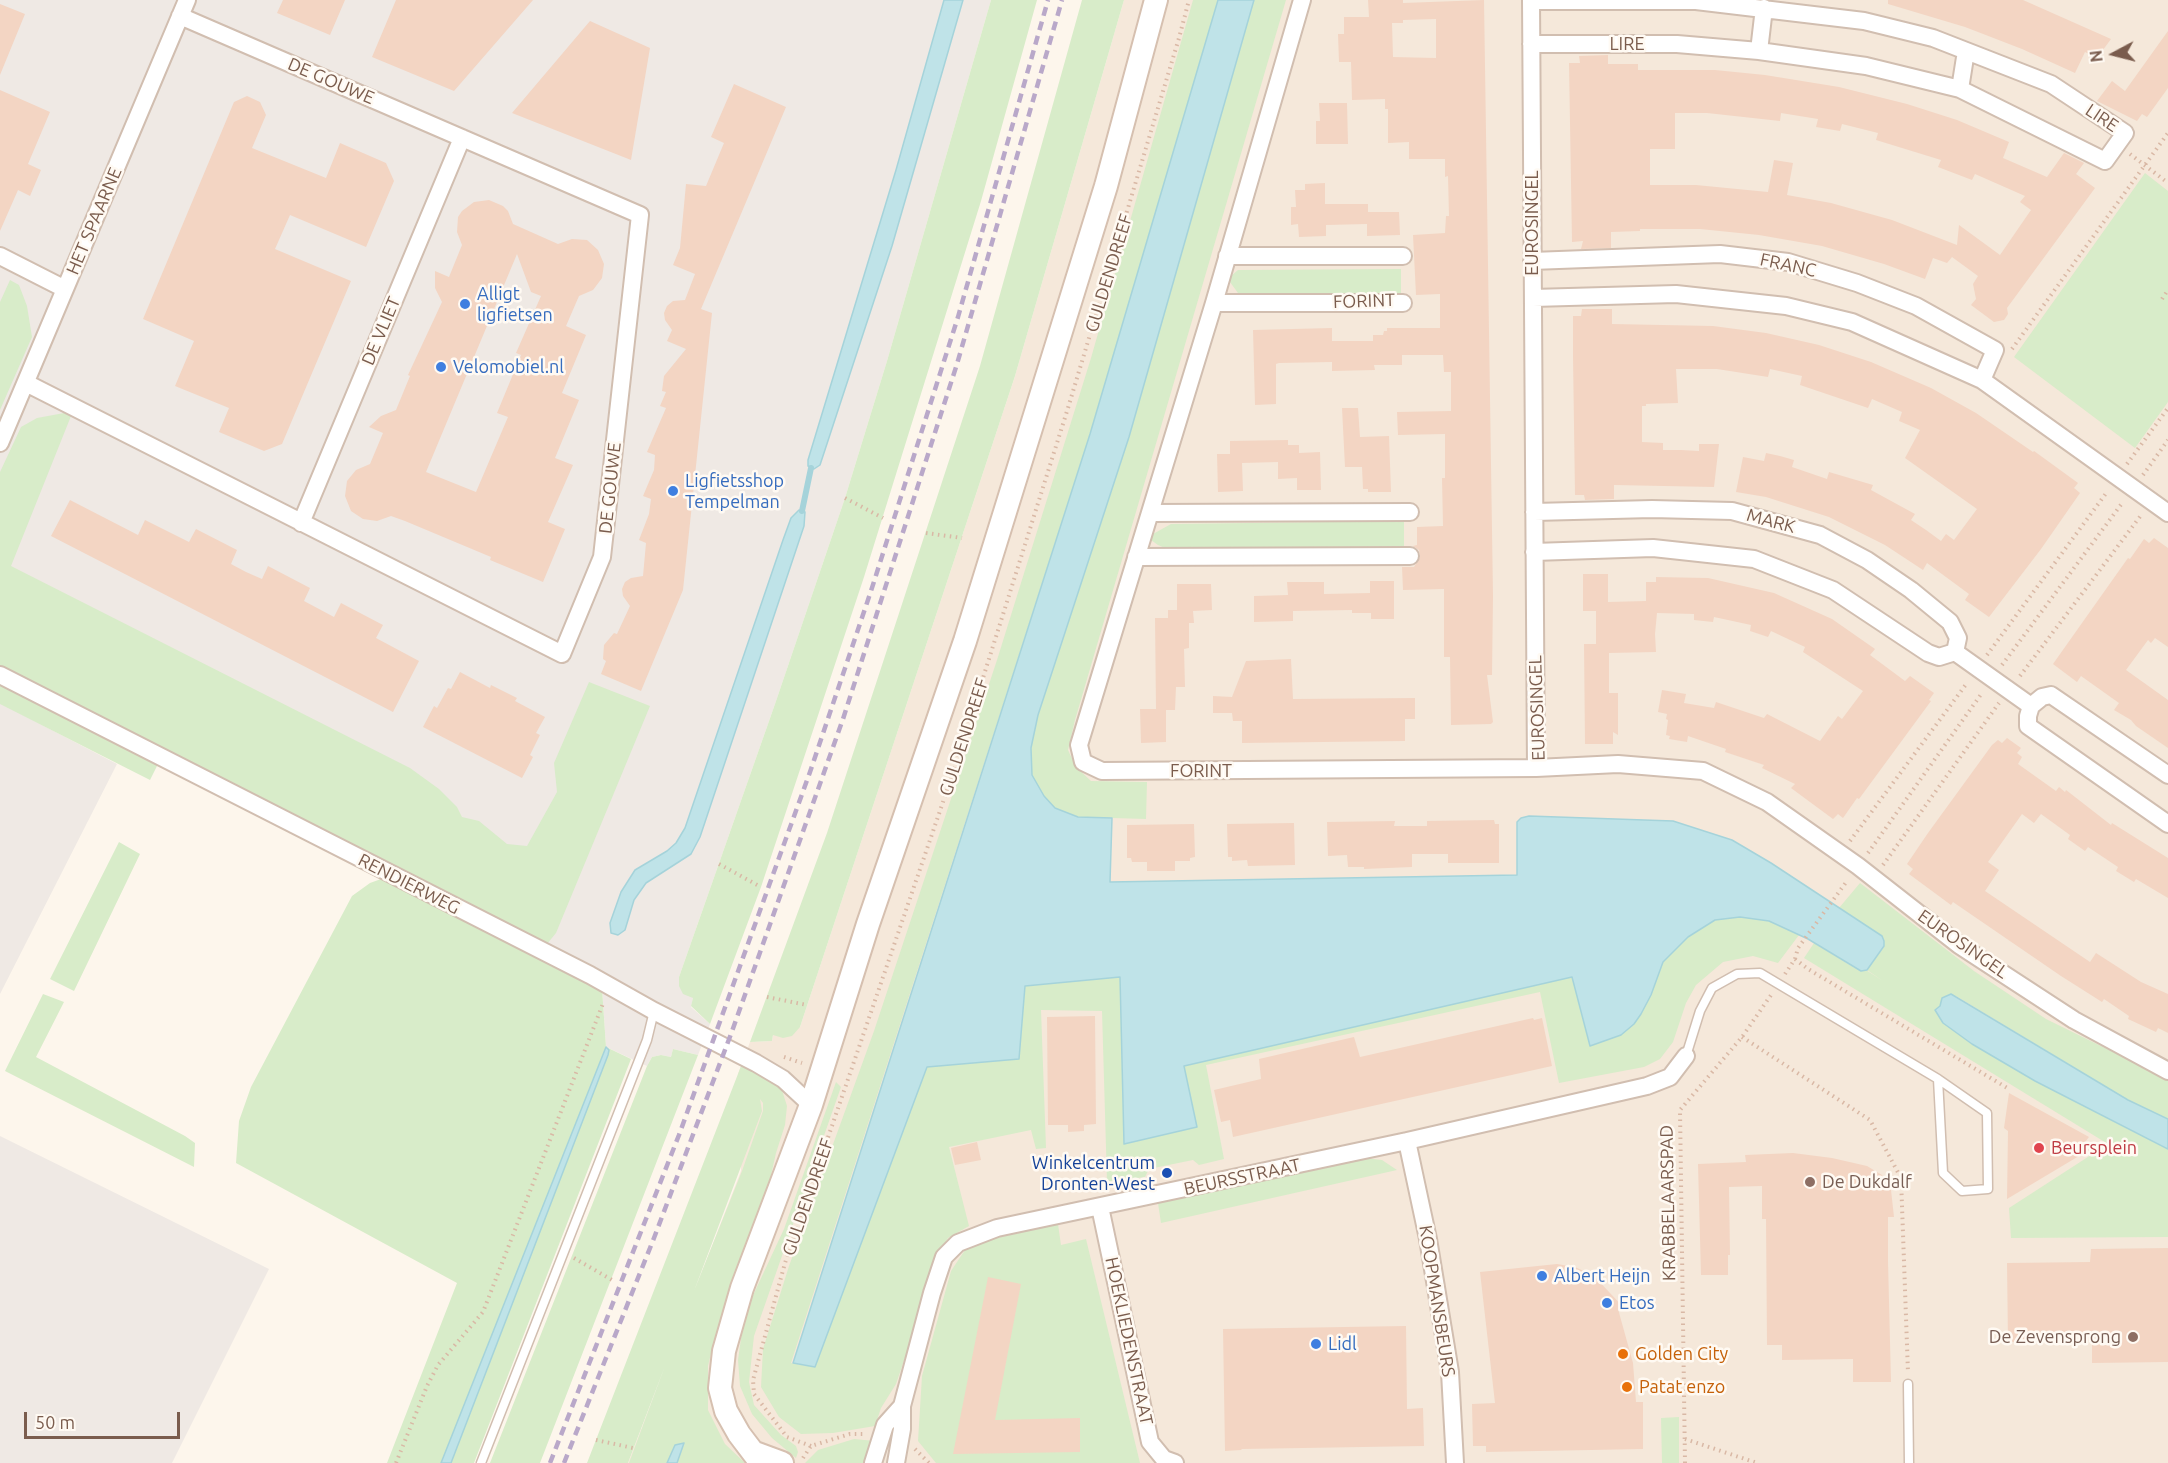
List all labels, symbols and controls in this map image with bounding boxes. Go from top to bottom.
north arrow [2084,24,2144,84]
street label: LIRE [1609,33,1645,55]
text: N [2086,49,2106,63]
street label: DE GOUWE [285,53,377,109]
street label: LIRE [2081,99,2123,137]
street label: HET SPAARNE [62,164,126,278]
street label: EUROSINGEL [1521,170,1543,276]
street label: GULDENDREEF [1081,211,1137,335]
street label: FRANC [1758,249,1818,281]
place label: Alligt ligfietsen [477,283,553,326]
street label: FORINT [1333,289,1395,313]
street label: DE VLIET [357,294,405,368]
marker: Alligt ligfietsen [458,297,472,311]
place label: Velomobiel.nl [453,356,564,378]
marker: Velomobiel.nl [434,360,448,374]
street label: DE GOUWE [594,441,626,535]
place label: Ligfietsshop Tempelman [685,470,784,512]
marker: Ligfietsshop Tempelman [666,484,680,498]
street label: MARK [1744,504,1798,538]
street label: EUROSINGEL [1524,655,1550,761]
street label: GULDENDREEF [935,675,993,799]
street label: FORINT [1170,760,1232,782]
street label: RENDIERWEG [355,849,463,919]
street label: EUROSINGEL [1914,905,2012,983]
street label: KRABBELAARSPAD [1656,1125,1680,1281]
street label: GULDENDREEF [778,1135,838,1259]
place label: Beursplein [2051,1137,2137,1159]
marker: Beursplein [2032,1141,2046,1155]
place label: Winkelcentrum Dronten-West [1032,1152,1155,1194]
street label: BEURSSTRAAT [1182,1154,1302,1200]
marker: Winkelcentrum Dronten-West [1160,1166,1174,1180]
place label: De Dukdalf [1822,1171,1912,1193]
marker: De Dukdalf [1803,1175,1817,1189]
street label: KOOPMANSBEURS [1414,1224,1460,1378]
street label: HOEKLIEDENSTRAAT [1101,1255,1157,1427]
place label: Albert Heijn [1554,1265,1650,1287]
marker: Albert Heijn [1535,1269,1549,1283]
place label: Etos [1619,1292,1654,1314]
marker: Etos [1600,1296,1614,1310]
place label: De Zevensprong [1989,1326,2121,1348]
marker: De Zevensprong [2126,1330,2140,1344]
place label: Lidl [1328,1333,1357,1355]
marker: Lidl [1309,1337,1323,1351]
place label: Golden City [1635,1343,1728,1365]
marker: Golden City [1616,1347,1630,1361]
place label: Patat enzo [1639,1376,1725,1398]
marker: Patat enzo [1620,1380,1634,1394]
scale bar [27,1400,183,1438]
text: 50 m [35,1412,75,1432]

